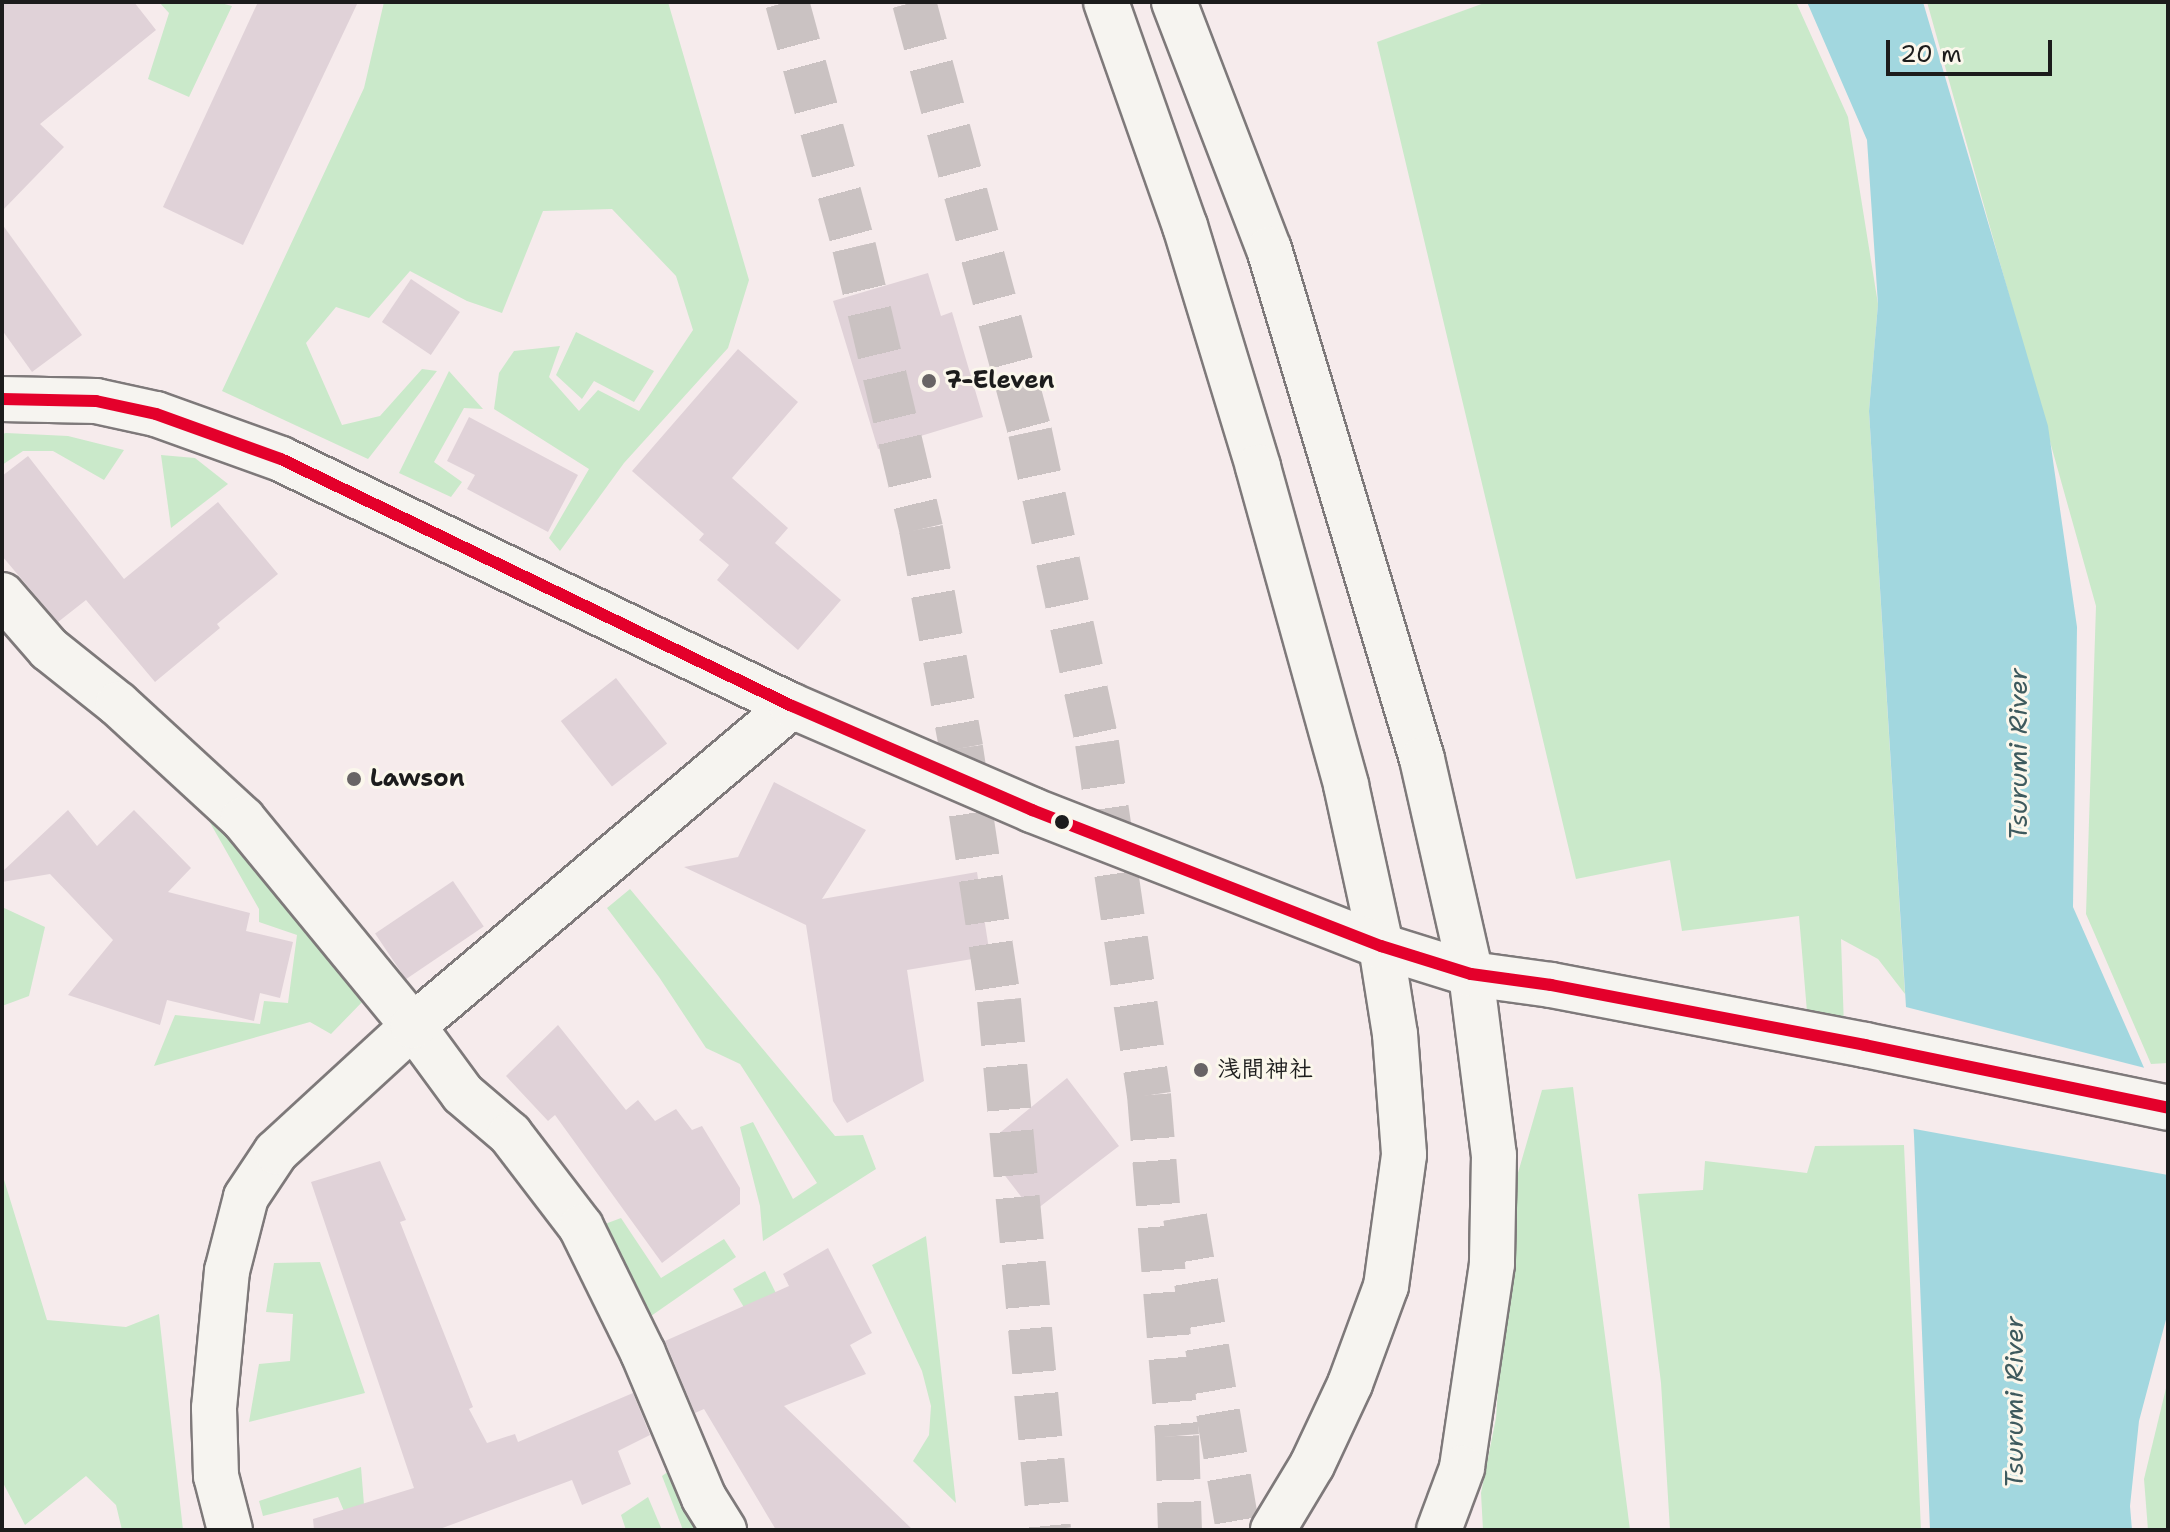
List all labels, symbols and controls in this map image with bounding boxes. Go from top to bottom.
scale bar [1890,24,2056,74]
text: 20 m [1900,38,1962,70]
place label: 7-Eleven [945,367,1055,395]
marker: 7-Eleven [920,372,938,390]
water label: Tsurumi River [2002,668,2034,840]
place label: Lawson [370,765,465,793]
marker: Lawson [345,770,363,788]
unlabelled marker [1054,814,1070,830]
place label: 浅間神社 [1217,1056,1313,1084]
marker: 浅間神社 [1192,1061,1210,1079]
water label: Tsurumi River [1998,1316,2030,1488]

